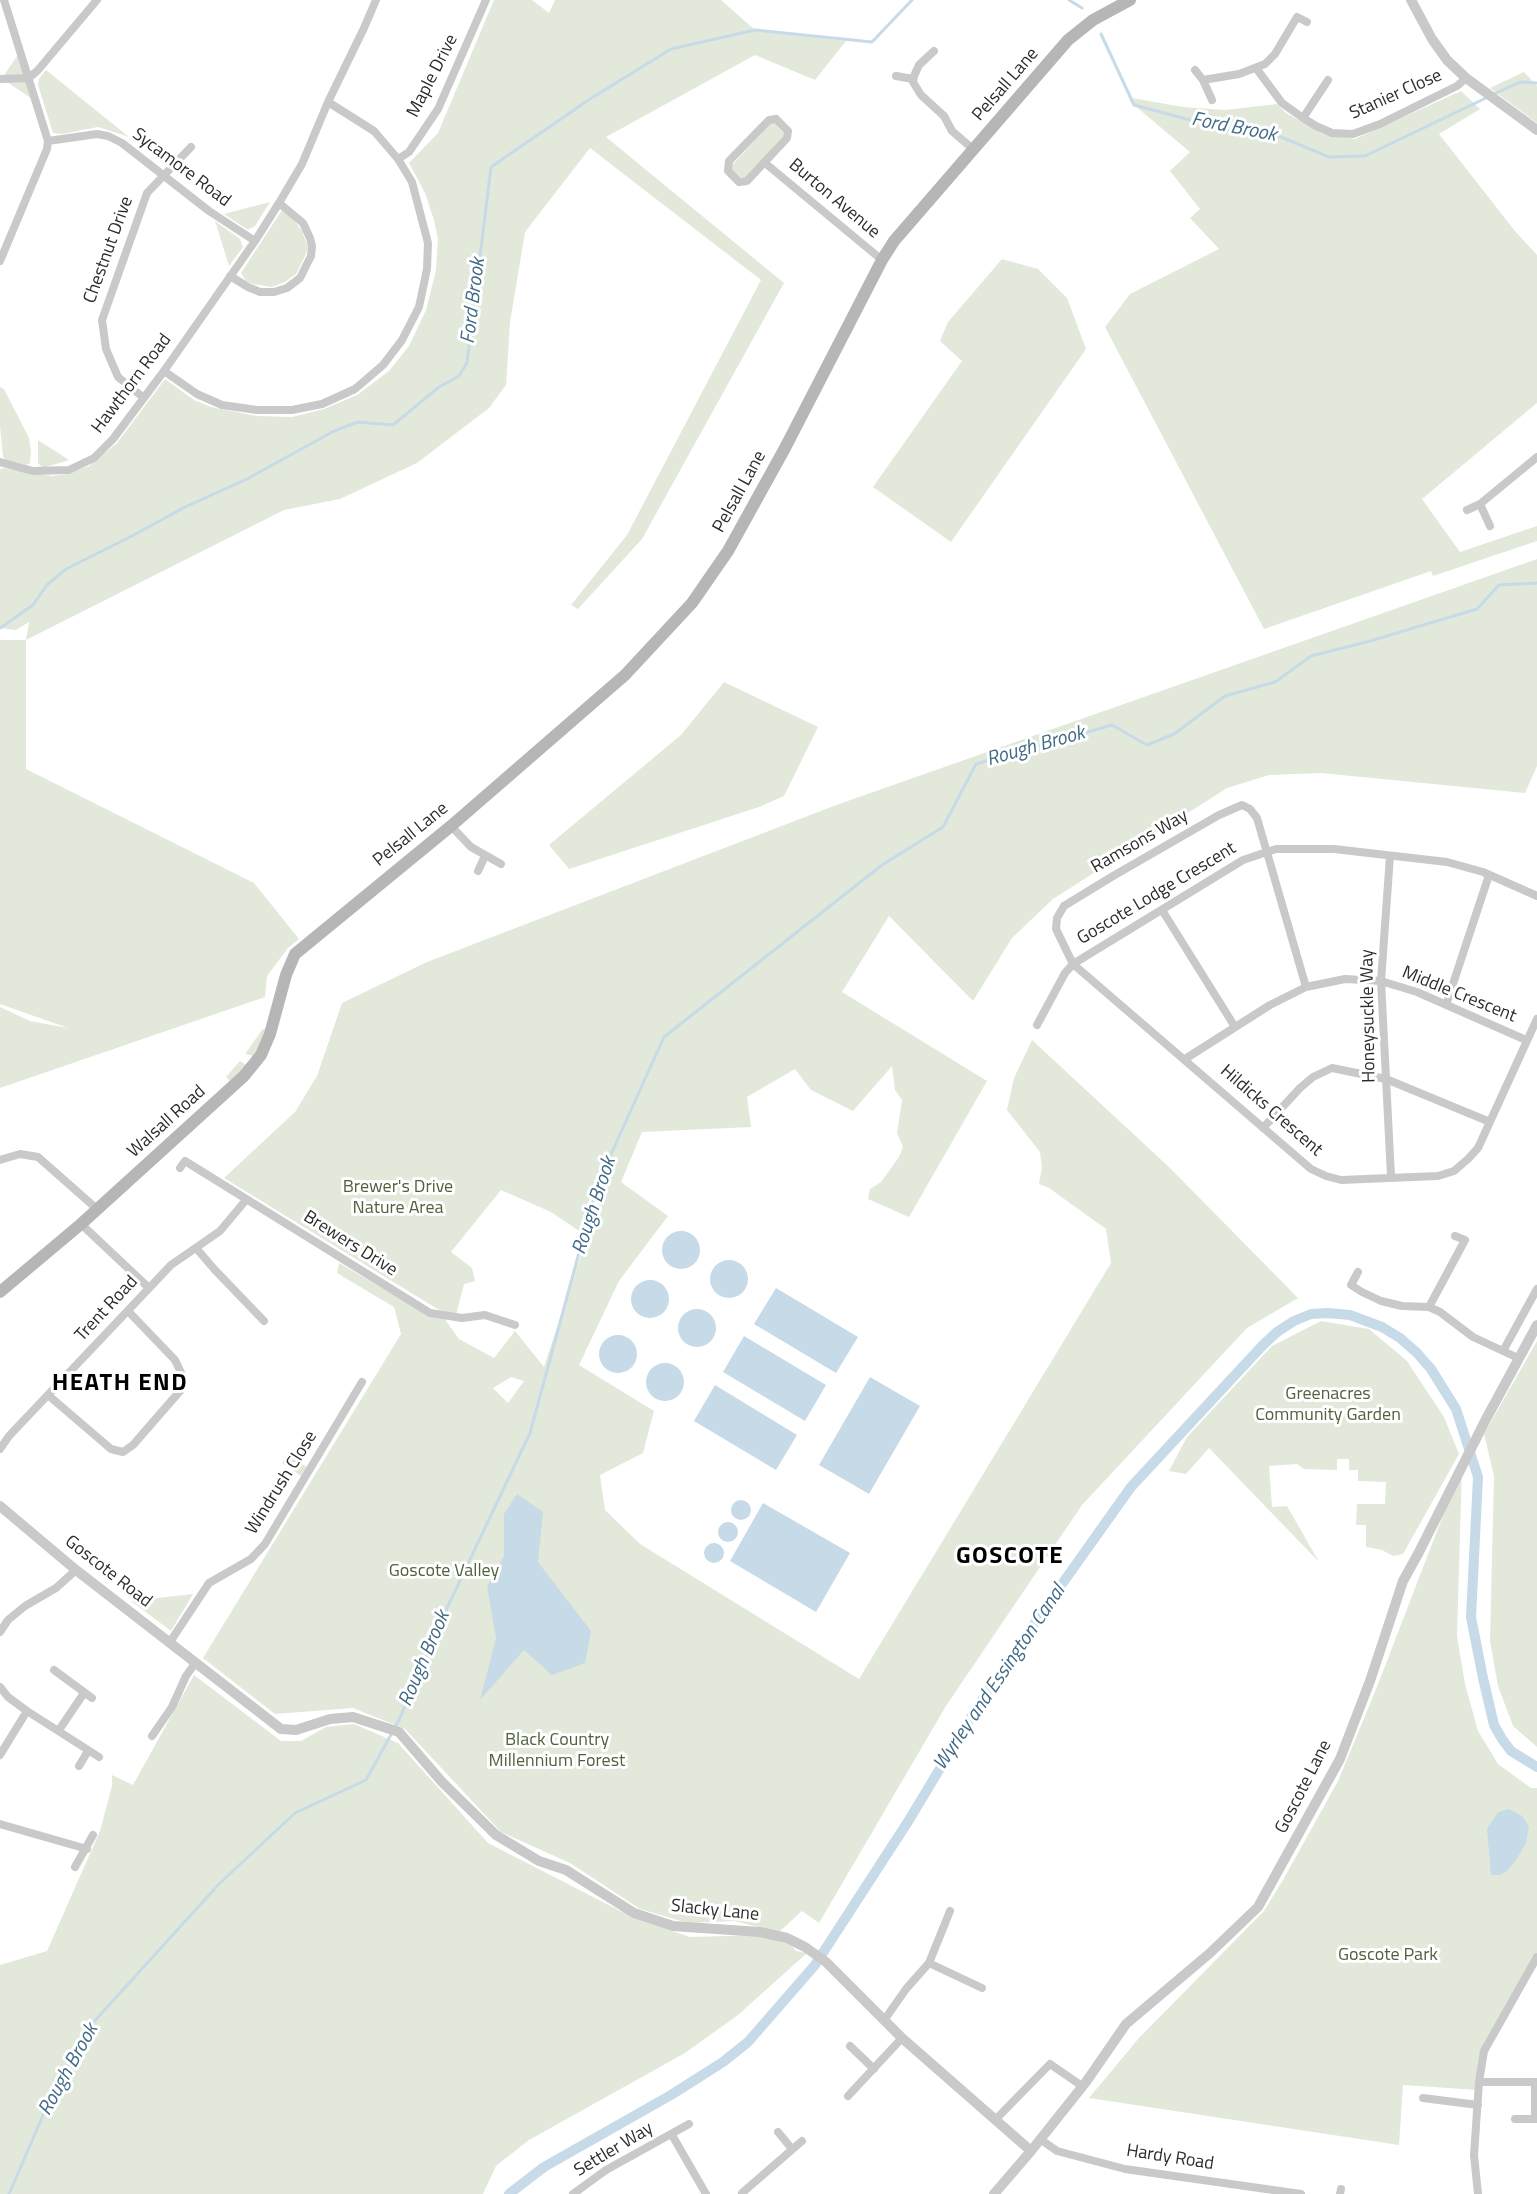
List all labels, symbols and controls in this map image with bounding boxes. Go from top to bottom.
street label: Maple Drive [403,31,463,121]
street label: Pelsall Lane [968,44,1044,126]
street label: Stanier Close [1347,65,1445,125]
water label: Ford Brook [1190,108,1278,148]
street label: Sycamore Road [128,124,234,212]
street label: Burton Avenue [784,155,884,243]
street label: Chestnut Drive [80,194,138,306]
water label: Ford Brook [457,257,491,345]
street label: Hawthorn Road [88,330,176,438]
street label: Pelsall Lane [709,447,771,537]
water label: Rough Brook [984,722,1088,772]
street label: Pelsall Lane [369,798,453,872]
street label: Ramsons Way [1088,806,1192,878]
street label: Goscote Lodge Crescent [1074,838,1240,950]
street label: Honeysuckle Way [1357,949,1381,1083]
street label: Middle Crescent [1399,962,1519,1028]
street label: Hildicks Crescent [1215,1061,1327,1161]
street label: Walsall Road [124,1081,210,1163]
water label: Rough Brook [568,1154,622,1258]
park label: Brewer's Drive Nature Area [343,1177,453,1220]
street label: Brewers Drive [299,1207,401,1281]
street label: Trent Road [71,1272,143,1346]
district label: HEATH END [52,1370,188,1398]
park label: Greenacres Community Garden [1255,1384,1401,1426]
street label: Windrush Close [242,1427,322,1539]
street label: Goscote Road [60,1531,156,1613]
district label: GOSCOTE [956,1543,1064,1571]
park label: Goscote Valley [389,1561,499,1583]
water label: Wyrley and Essington Canal [929,1581,1071,1775]
water label: Rough Brook [394,1608,456,1710]
park label: Black Country Millennium Forest [489,1730,625,1772]
street label: Goscote Lane [1271,1737,1337,1837]
street label: Slacky Lane [670,1896,760,1926]
park label: Goscote Park [1338,1945,1438,1967]
water label: Rough Brook [34,2020,104,2120]
street label: Settler Way [571,2118,657,2182]
street label: Hardy Road [1125,2140,1215,2176]

